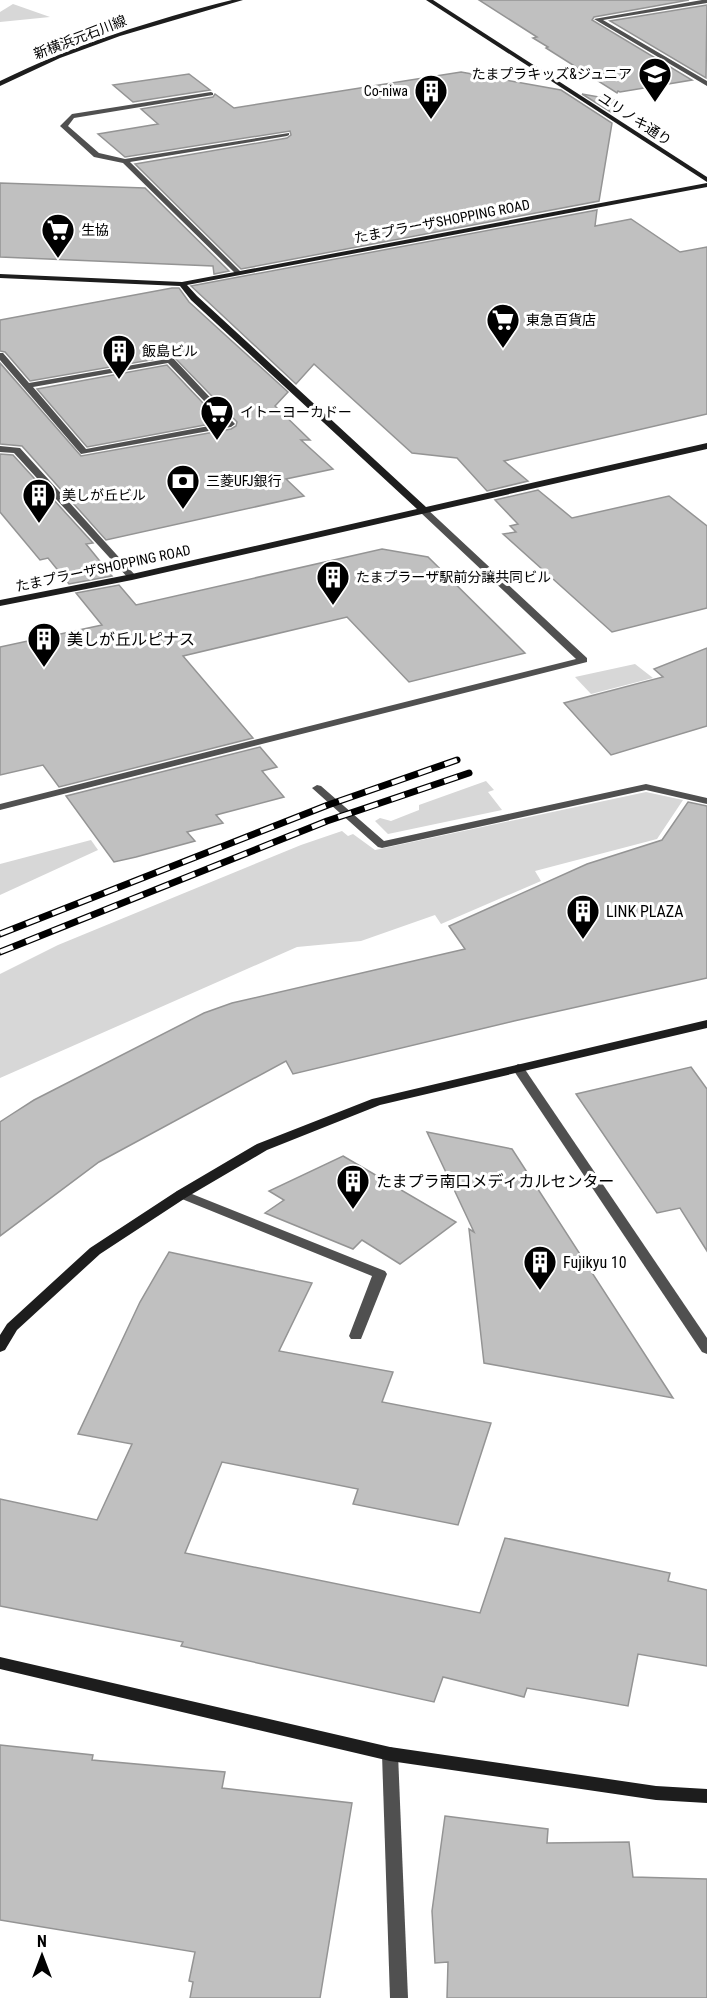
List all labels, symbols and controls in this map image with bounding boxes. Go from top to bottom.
street label: 新横浜元石川線 [31,12,129,62]
school or university icon: たまプラキッズ&ジュニア [637,56,673,103]
place label: たまプラキッズ&ジュニア [472,66,632,82]
building icon: Co-niwa [413,73,449,120]
place label: Co-niwa [364,83,408,99]
street label: ユリノキ通り [595,89,675,149]
street label: たまプラーザSHOPPING ROAD [353,196,531,246]
supermarket icon: 生協 [40,212,76,259]
place label: 生協 [81,222,109,238]
supermarket icon: 東急百貨店 [485,302,521,349]
place label: 東急百貨店 [526,312,596,328]
building icon: 飯島ビル [101,333,137,380]
place label: 飯島ビル [142,343,198,359]
supermarket icon: イトーヨーカドー [199,394,235,441]
place label: イトーヨーカドー [240,404,352,420]
bank icon: 三菱UFJ銀行 [165,463,201,510]
place label: 三菱UFJ銀行 [206,473,282,489]
building icon: 美しが丘ビル [21,477,57,524]
place label: 美しが丘ビル [62,487,146,503]
street label: たまプラーザSHOPPING ROAD [14,542,192,594]
building icon: たまプラーザ駅前分譲共同ビル [315,559,351,606]
place label: たまプラーザ駅前分譲共同ビル [356,569,551,585]
building icon: 美しが丘ルピナス [26,621,62,668]
place label: 美しが丘ルピナス [67,630,195,649]
building icon: LINK PLAZA [565,893,601,940]
place label: LINK PLAZA [606,902,683,921]
building icon: たまプラ南口メディカルセンター [335,1163,371,1210]
place label: たまプラ南口メディカルセンター [376,1172,614,1191]
building icon: Fujikyu 10 [522,1244,558,1291]
place label: Fujikyu 10 [563,1253,627,1272]
north arrow [12,1926,72,1986]
text: N [37,1932,47,1951]

